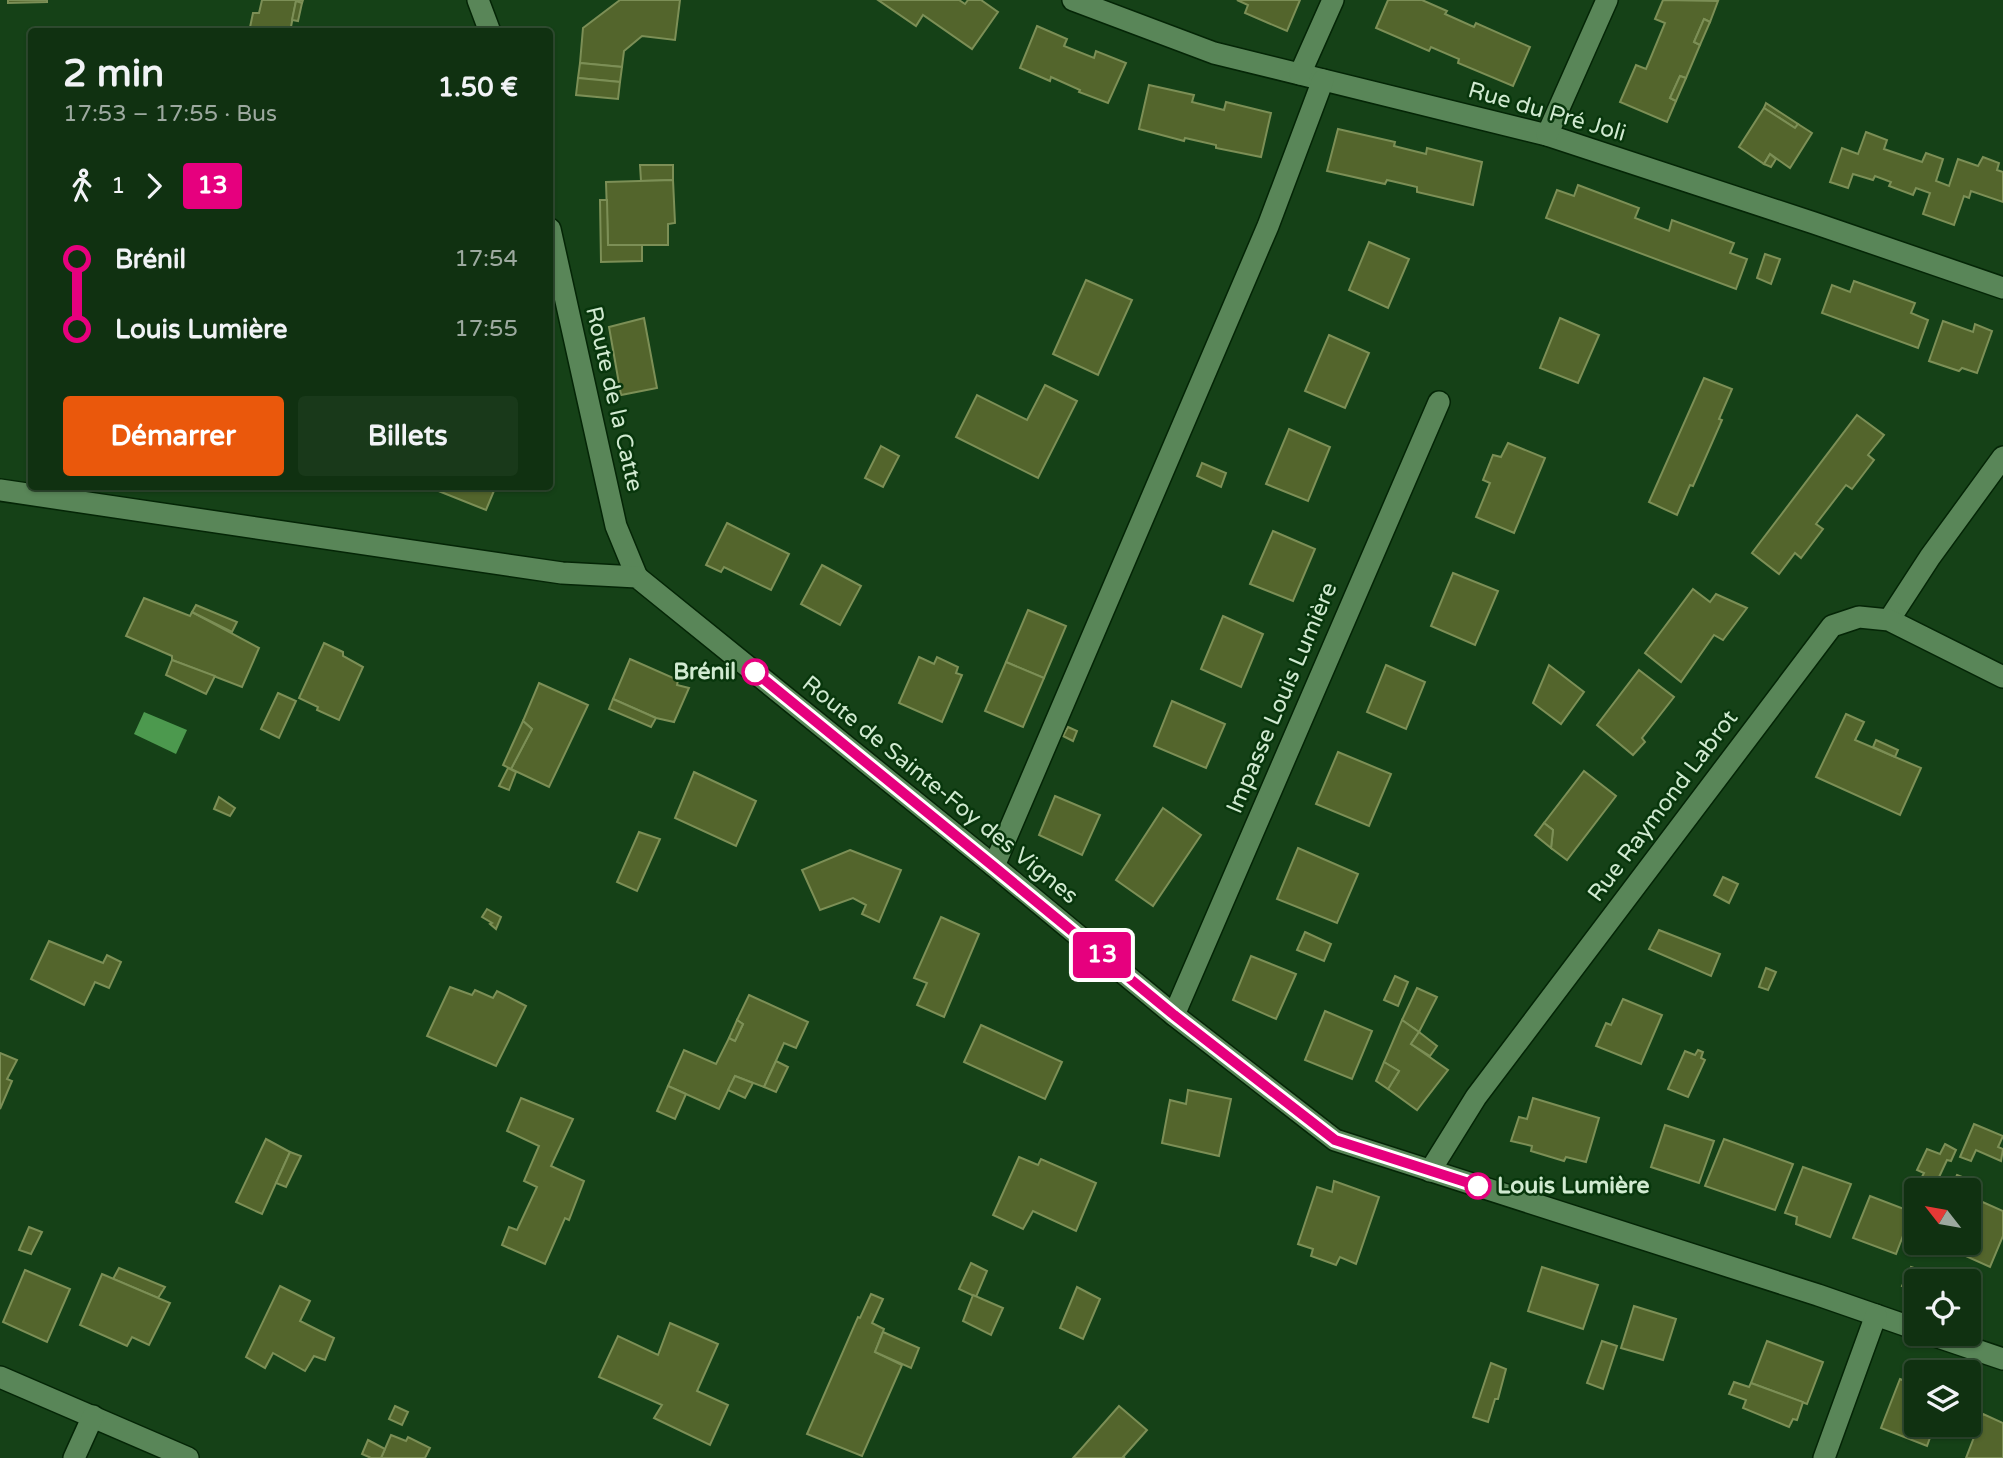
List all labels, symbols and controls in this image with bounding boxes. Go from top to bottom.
text: 2 min [63,51,164,97]
text: 1.50 € [438,72,518,103]
street label: Rue du Pré Joli [1465,76,1629,148]
text: 17:53 – 17:55 · Bus [63,100,277,128]
icon: walk [63,167,101,205]
icon: forward [135,167,173,205]
text: 13 [197,171,228,200]
text: 1 [111,172,125,200]
text: Brénil [115,244,186,275]
text: 17:54 [454,245,518,273]
street label: Route de la Catte [579,304,649,494]
text: Louis Lumière [115,314,287,345]
text: 17:55 [454,315,518,343]
button: Démarrer [63,396,284,476]
button: Billets [298,396,518,476]
street label: Impasse Louis Lumière [1221,578,1343,818]
place label: Brénil [673,658,736,686]
marker: Brénil [742,659,768,685]
street label: Route de Sainte-Foy des Vignes [796,670,1084,910]
street label: Rue Raymond Labrot [1582,705,1744,907]
line badge: 13 [1070,932,1134,978]
text: 13 [1087,940,1117,969]
place label: Louis Lumière [1497,1172,1650,1200]
marker: Louis Lumière [1465,1173,1491,1199]
north arrow [1904,1178,1981,1255]
map controls [1904,1178,1981,1437]
button: locate [1904,1269,1981,1346]
button: layers [1904,1360,1981,1437]

